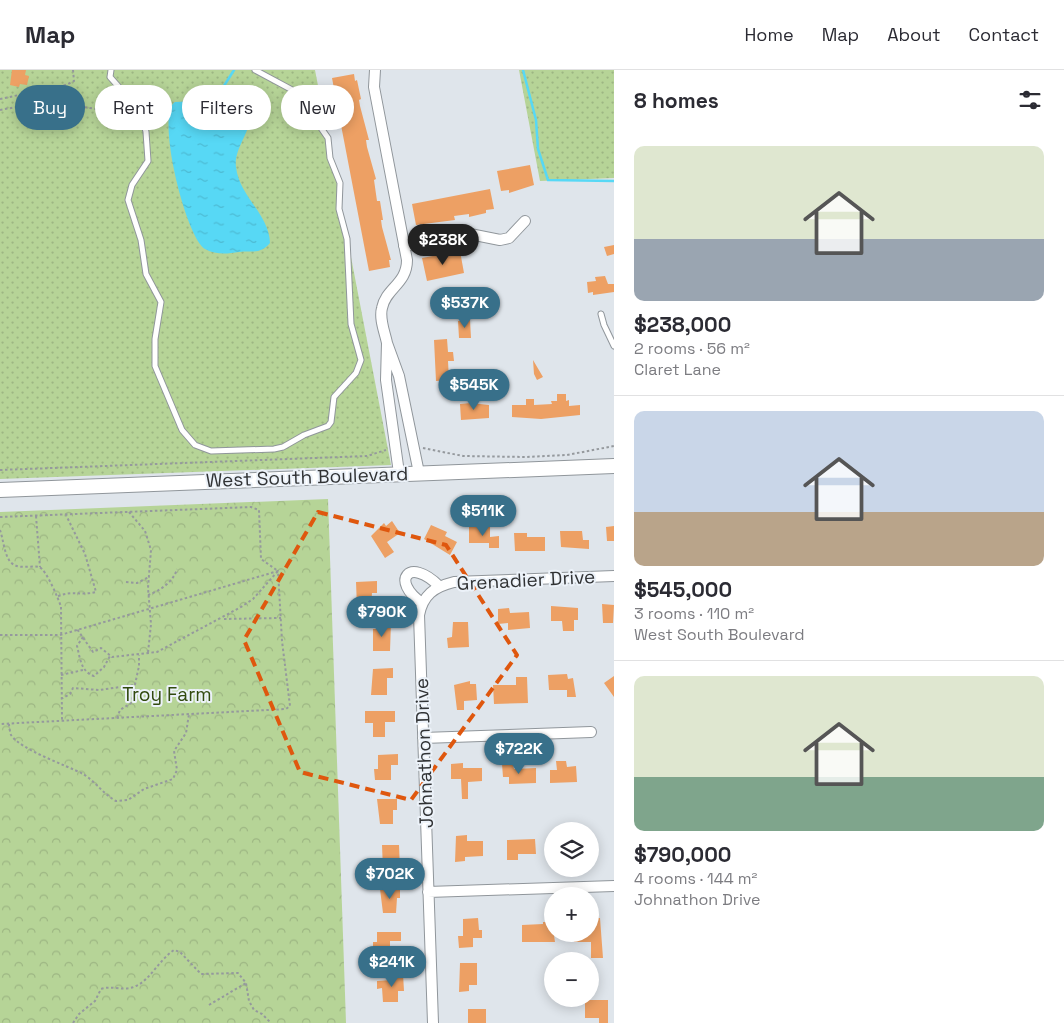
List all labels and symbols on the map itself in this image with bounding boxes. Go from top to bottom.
pin: $238K [408,224,478,266]
pin: $537K [430,286,500,329]
pin: $545K [439,368,509,411]
street label: West South Boulevard [205,461,409,493]
pin: $511K [448,494,518,537]
street label: Grenadier Drive [456,564,596,596]
pin: $790K [347,596,417,638]
street label: Johnathon Drive [409,677,439,829]
park label: Troy Farm [122,682,212,707]
pin: $722K [484,732,554,775]
pin: $702K [355,858,425,900]
pin: $241K [357,946,427,988]

